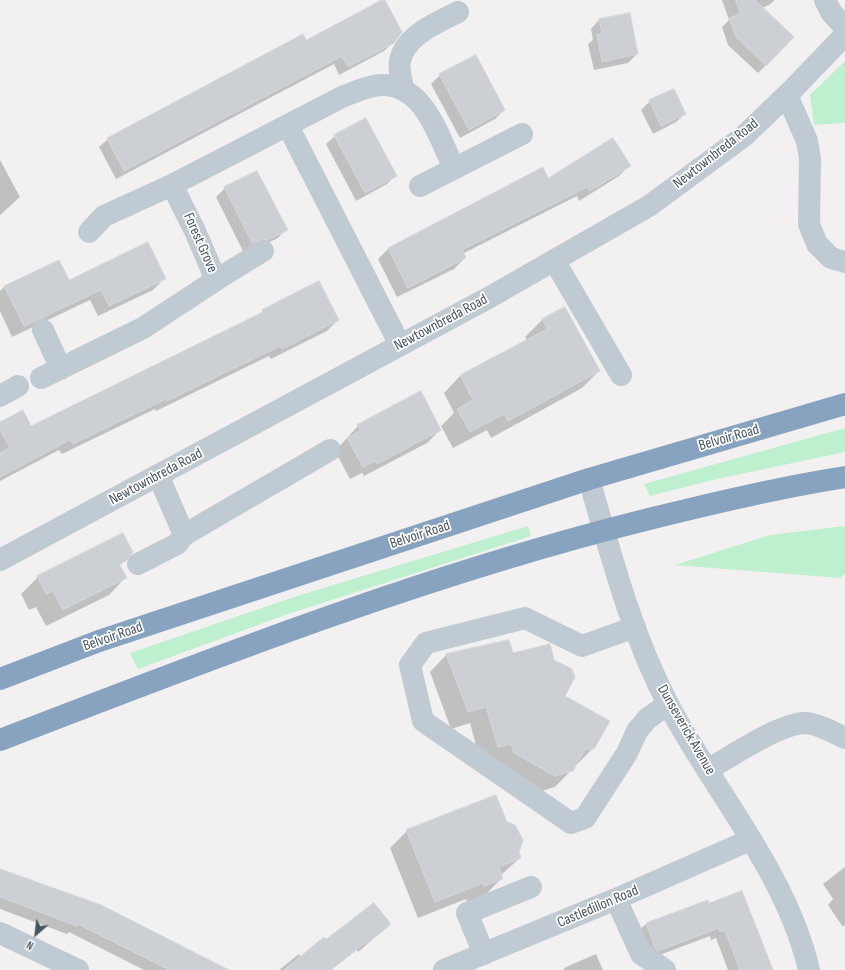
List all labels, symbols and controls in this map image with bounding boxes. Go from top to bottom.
street label: Newtownbreda Road [670,115,762,193]
street label: Forest Grove [179,210,221,276]
street label: Newtownbreda Road [391,291,491,355]
street label: Belvoir Road [697,421,761,455]
street label: Newtownbreda Road [106,445,206,509]
street label: Belvoir Road [388,517,452,553]
street label: Belvoir Road [81,618,145,656]
street label: Dunseverick Avenue [653,682,719,778]
street label: Castledillon Road [555,882,641,932]
north arrow [16,914,56,954]
text: N [24,938,36,952]

